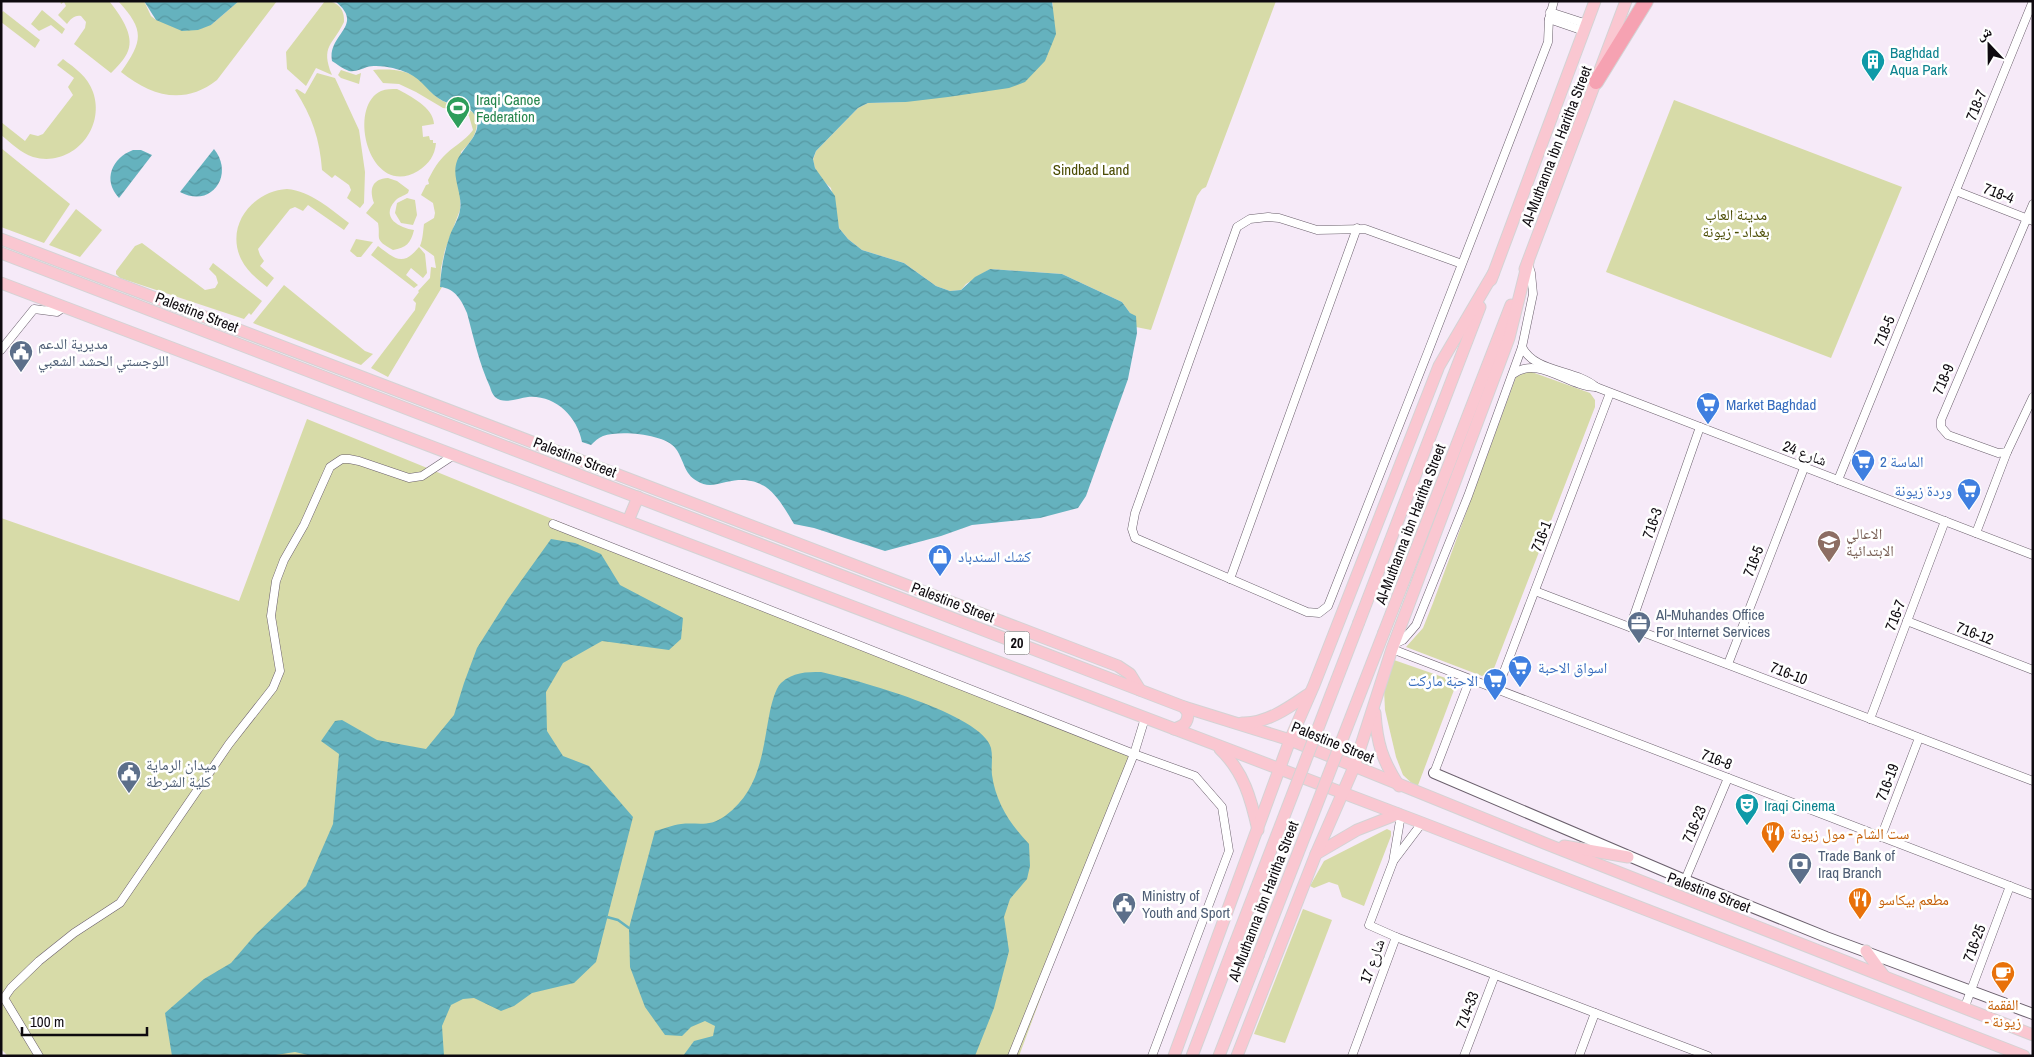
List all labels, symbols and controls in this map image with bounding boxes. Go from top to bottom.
north arrow [1964,20,2014,70]
text: ش [1974,22,1995,44]
place label: Baghdad Aqua Park [1889,42,1948,80]
building icon: Baghdad Aqua Park [1860,48,1886,82]
street label: Al-Muthanna ibn Haritha Street [1515,62,1597,230]
street label: 718-7 [1960,86,1992,124]
place label: Iraqi Canoe Federation [476,89,540,127]
sports icon: Iraqi Canoe Federation [445,95,471,129]
park label: Sindbad Land [1053,159,1129,180]
street label: 718-4 [1981,178,2018,208]
park label: مدينة العاب بغداد - زيونة [1702,204,1770,242]
street label: Palestine Street [152,287,242,338]
street label: 718-5 [1868,312,1900,350]
place label: مديرية الدعم اللوجستي الحشد الشعبي [38,333,169,372]
public building icon: مديرية الدعم اللوجستي الحشد الشعبي [8,339,34,373]
street label: 718-9 [1927,360,1959,398]
supermarket icon: Market Baghdad [1695,391,1721,425]
place label: Market Baghdad [1726,394,1816,415]
street label: Palestine Street [530,432,620,483]
street label: شارع 24 [1780,435,1830,471]
street label: Al-Muthanna ibn Haritha Street [1369,440,1451,608]
supermarket icon: الماسة 2 [1850,448,1876,482]
place label: الماسة 2 [1880,451,1924,472]
supermarket icon: وردة زيونة [1956,477,1982,511]
place label: وردة زيونة [1895,480,1952,501]
street label: 716-3 [1637,505,1667,541]
street label: 716-1 [1526,517,1556,554]
place label: الاعالي الابتدائية [1846,523,1894,561]
school or university icon: الاعالي الابتدائية [1816,529,1842,563]
street label: 716-5 [1738,542,1768,579]
shop icon: كشك السندباد [927,543,953,577]
place label: كشك السندباد [958,546,1031,567]
street label: Palestine Street [908,577,998,628]
street label: 716-7 [1880,596,1910,633]
place label: Al-Muhandes Office For Internet Services [1655,604,1770,642]
office icon: Al-Muhandes Office For Internet Services [1626,610,1652,644]
street label: 716-12 [1953,616,1997,650]
road number: 20 [1004,632,1030,654]
supermarket icon: اسواق الاحبة [1507,654,1533,688]
street label: 716-10 [1767,656,1811,690]
place label: اسواق الاحبة [1538,657,1607,678]
supermarket icon: الاحبة ماركت [1482,667,1508,701]
place label: الاحبة ماركت [1408,670,1478,691]
street label: Palestine Street [1288,716,1378,768]
street label: 716-8 [1699,744,1736,774]
place label: ميدان الرماية كلية الشرطة [146,754,217,792]
public building icon: ميدان الرماية كلية الشرطة [116,760,142,794]
street label: 716-19 [1870,760,1904,804]
theatre icon: Iraqi Cinema [1734,792,1760,826]
place label: Iraqi Cinema [1764,795,1835,816]
street label: 716-23 [1677,802,1711,846]
street label: Al-Muthanna ibn Haritha Street [1222,817,1304,985]
restaurant icon: ست الشام - مول زيونة [1760,820,1786,854]
place label: ست الشام - مول زيونة [1790,823,1910,844]
place label: Trade Bank of Iraq Branch [1818,845,1895,883]
bank icon: Trade Bank of Iraq Branch [1787,851,1813,885]
street label: Palestine Street [1664,867,1754,918]
place label: Ministry of Youth and Sport [1142,885,1231,923]
restaurant icon: مطعم بيكاسو [1847,886,1873,920]
place label: مطعم بيكاسو [1878,889,1949,910]
public building icon: Ministry of Youth and Sport [1111,891,1137,925]
street label: 716-25 [1958,921,1990,965]
street label: شارع 17 [1354,936,1390,986]
cafe icon: الفقمة - زيونة [1990,960,2016,994]
street label: 714-33 [1450,988,1484,1032]
place label: الفقمة - زيونة [1985,994,2021,1032]
scale bar [22,1004,148,1036]
text: 100 m [30,1011,64,1032]

